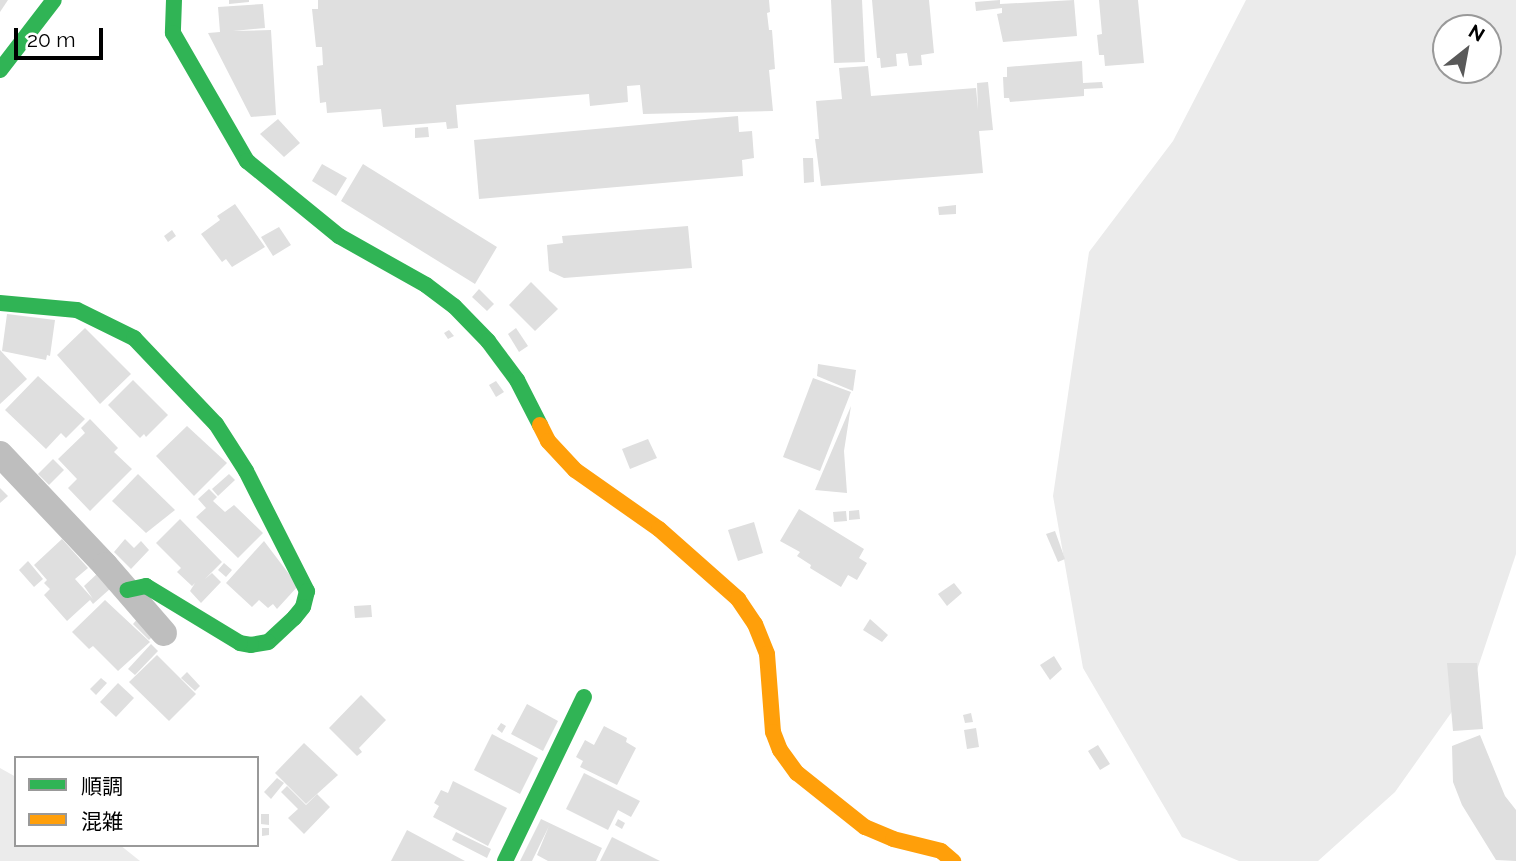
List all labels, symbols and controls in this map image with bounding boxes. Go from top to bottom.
scale bar [18,14,107,58]
north arrow [1432,14,1502,84]
text: N [1465,20,1489,46]
text: 20 m [27,27,75,52]
legend [14,756,259,847]
text: 順調 [81,774,123,799]
text: 混雑 [81,809,123,834]

